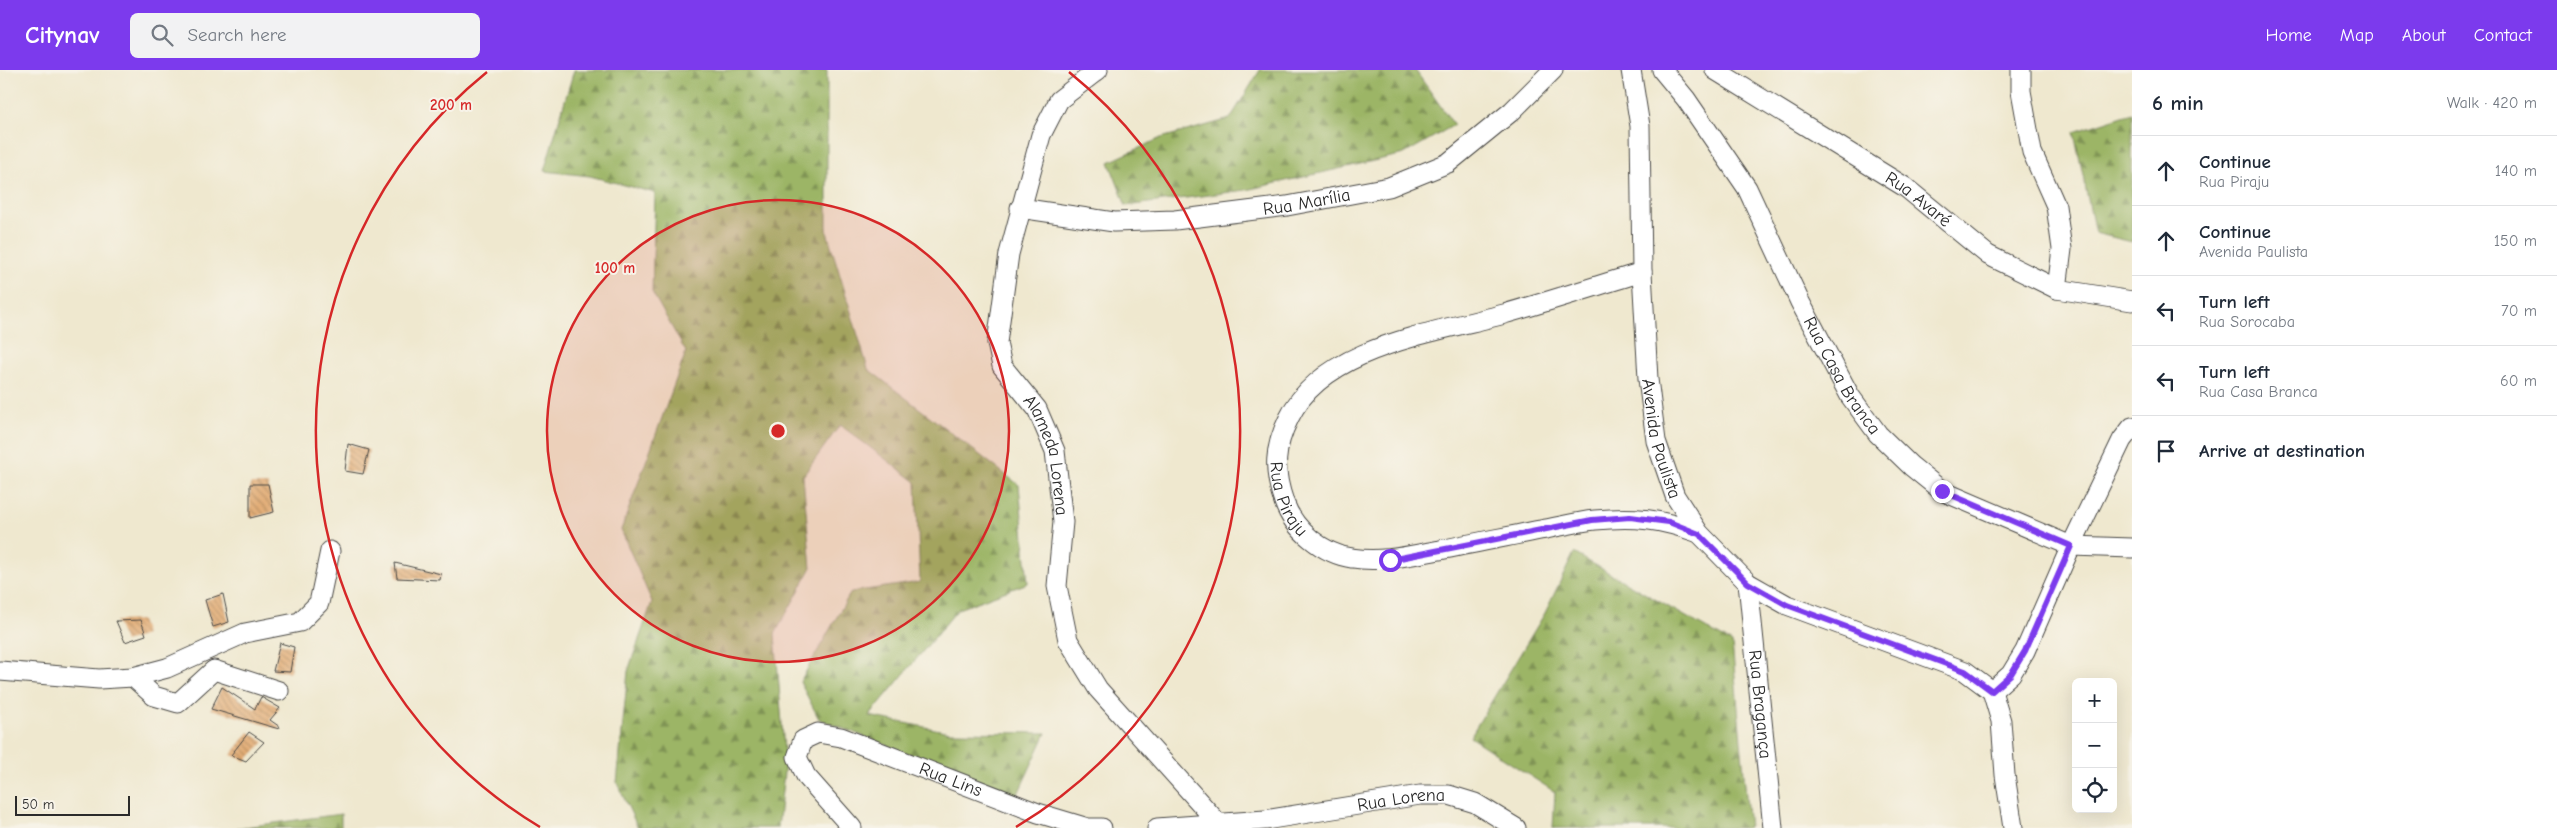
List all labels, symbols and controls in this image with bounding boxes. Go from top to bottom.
search box [130,13,480,58]
text: Citynav [25,21,100,49]
icon: search [148,21,176,49]
text: Search here [188,24,286,46]
text: Home [2265,25,2312,46]
text: Map [2340,25,2374,46]
text: About [2402,25,2446,46]
text: Contact [2474,25,2532,46]
text: 6 min [2152,91,2204,115]
text: Walk · 420 m [2447,94,2537,112]
text: 200 m [430,96,472,114]
text: Continue [2199,151,2271,173]
icon: ahead [2152,157,2180,185]
text: 140 m [2495,162,2537,180]
street label: Rua Avaré [1881,167,1955,231]
text: Rua Piraju [2199,173,2269,191]
street label: Rua Marília [1262,184,1352,220]
text: Continue [2199,221,2271,243]
icon: ahead [2152,227,2180,255]
text: 150 m [2494,232,2537,250]
text: Avenida Paulista [2199,243,2308,261]
text: 100 m [595,259,635,277]
text: Turn left [2199,291,2270,313]
icon: left [2152,297,2180,325]
text: 70 m [2501,302,2537,320]
street label: Rua Casa Branca [1799,313,1885,439]
text: Rua Sorocaba [2199,313,2295,331]
text: Turn left [2199,361,2270,383]
icon: left [2152,367,2180,395]
text: 60 m [2500,372,2537,390]
street label: Avenida Paulista [1637,377,1685,501]
text: Rua Casa Branca [2199,383,2318,401]
street label: Alameda Lorena [1019,391,1072,516]
centre of rings [769,422,787,440]
icon: arrive [2152,437,2180,465]
text: Arrive at destination [2199,440,2365,462]
street label: Rua Piraju [1265,461,1312,541]
route end [1931,480,1954,503]
route start [1379,549,1402,572]
street label: Rua Bragança [1744,649,1776,760]
map controls [2072,678,2117,813]
button: + [2072,678,2117,723]
button: − [2072,723,2117,768]
street label: Rua Lins [916,758,985,801]
button: locate [2072,768,2117,813]
street label: Rua Lorena [1356,785,1445,816]
scale bar [15,793,130,816]
text: 50 m [22,796,54,813]

